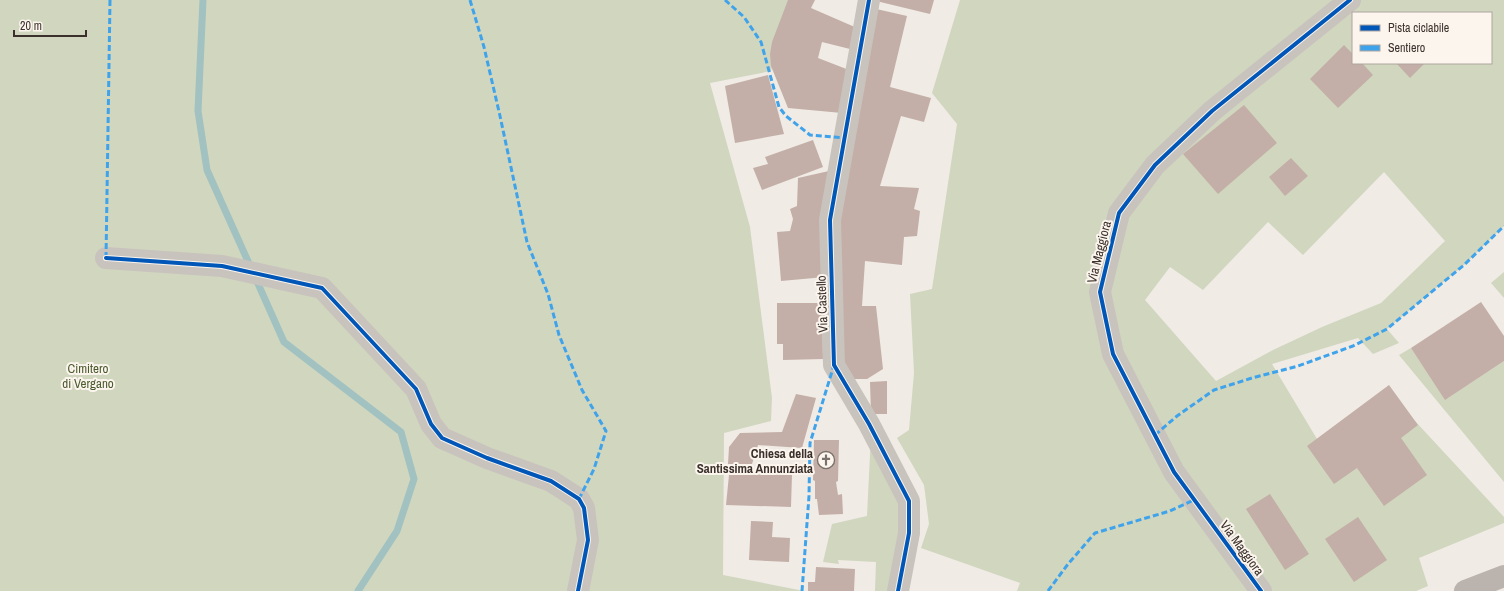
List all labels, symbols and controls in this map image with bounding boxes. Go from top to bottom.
scale bar [14,12,86,38]
legend [1352,12,1492,64]
text: 20 m [20,18,42,34]
text: Pista ciclabile [1388,20,1449,36]
text: Sentiero [1388,40,1425,56]
street label: Via Maggiora [1083,219,1115,285]
street label: Via Castello [813,275,831,333]
park label: Cimitero di Vergano [62,360,114,392]
place label: Chiesa della Santissima Annunziata [697,445,813,477]
church icon: Chiesa della Santissima Annunziata [816,450,836,470]
street label: Via Maggiora [1216,517,1268,579]

